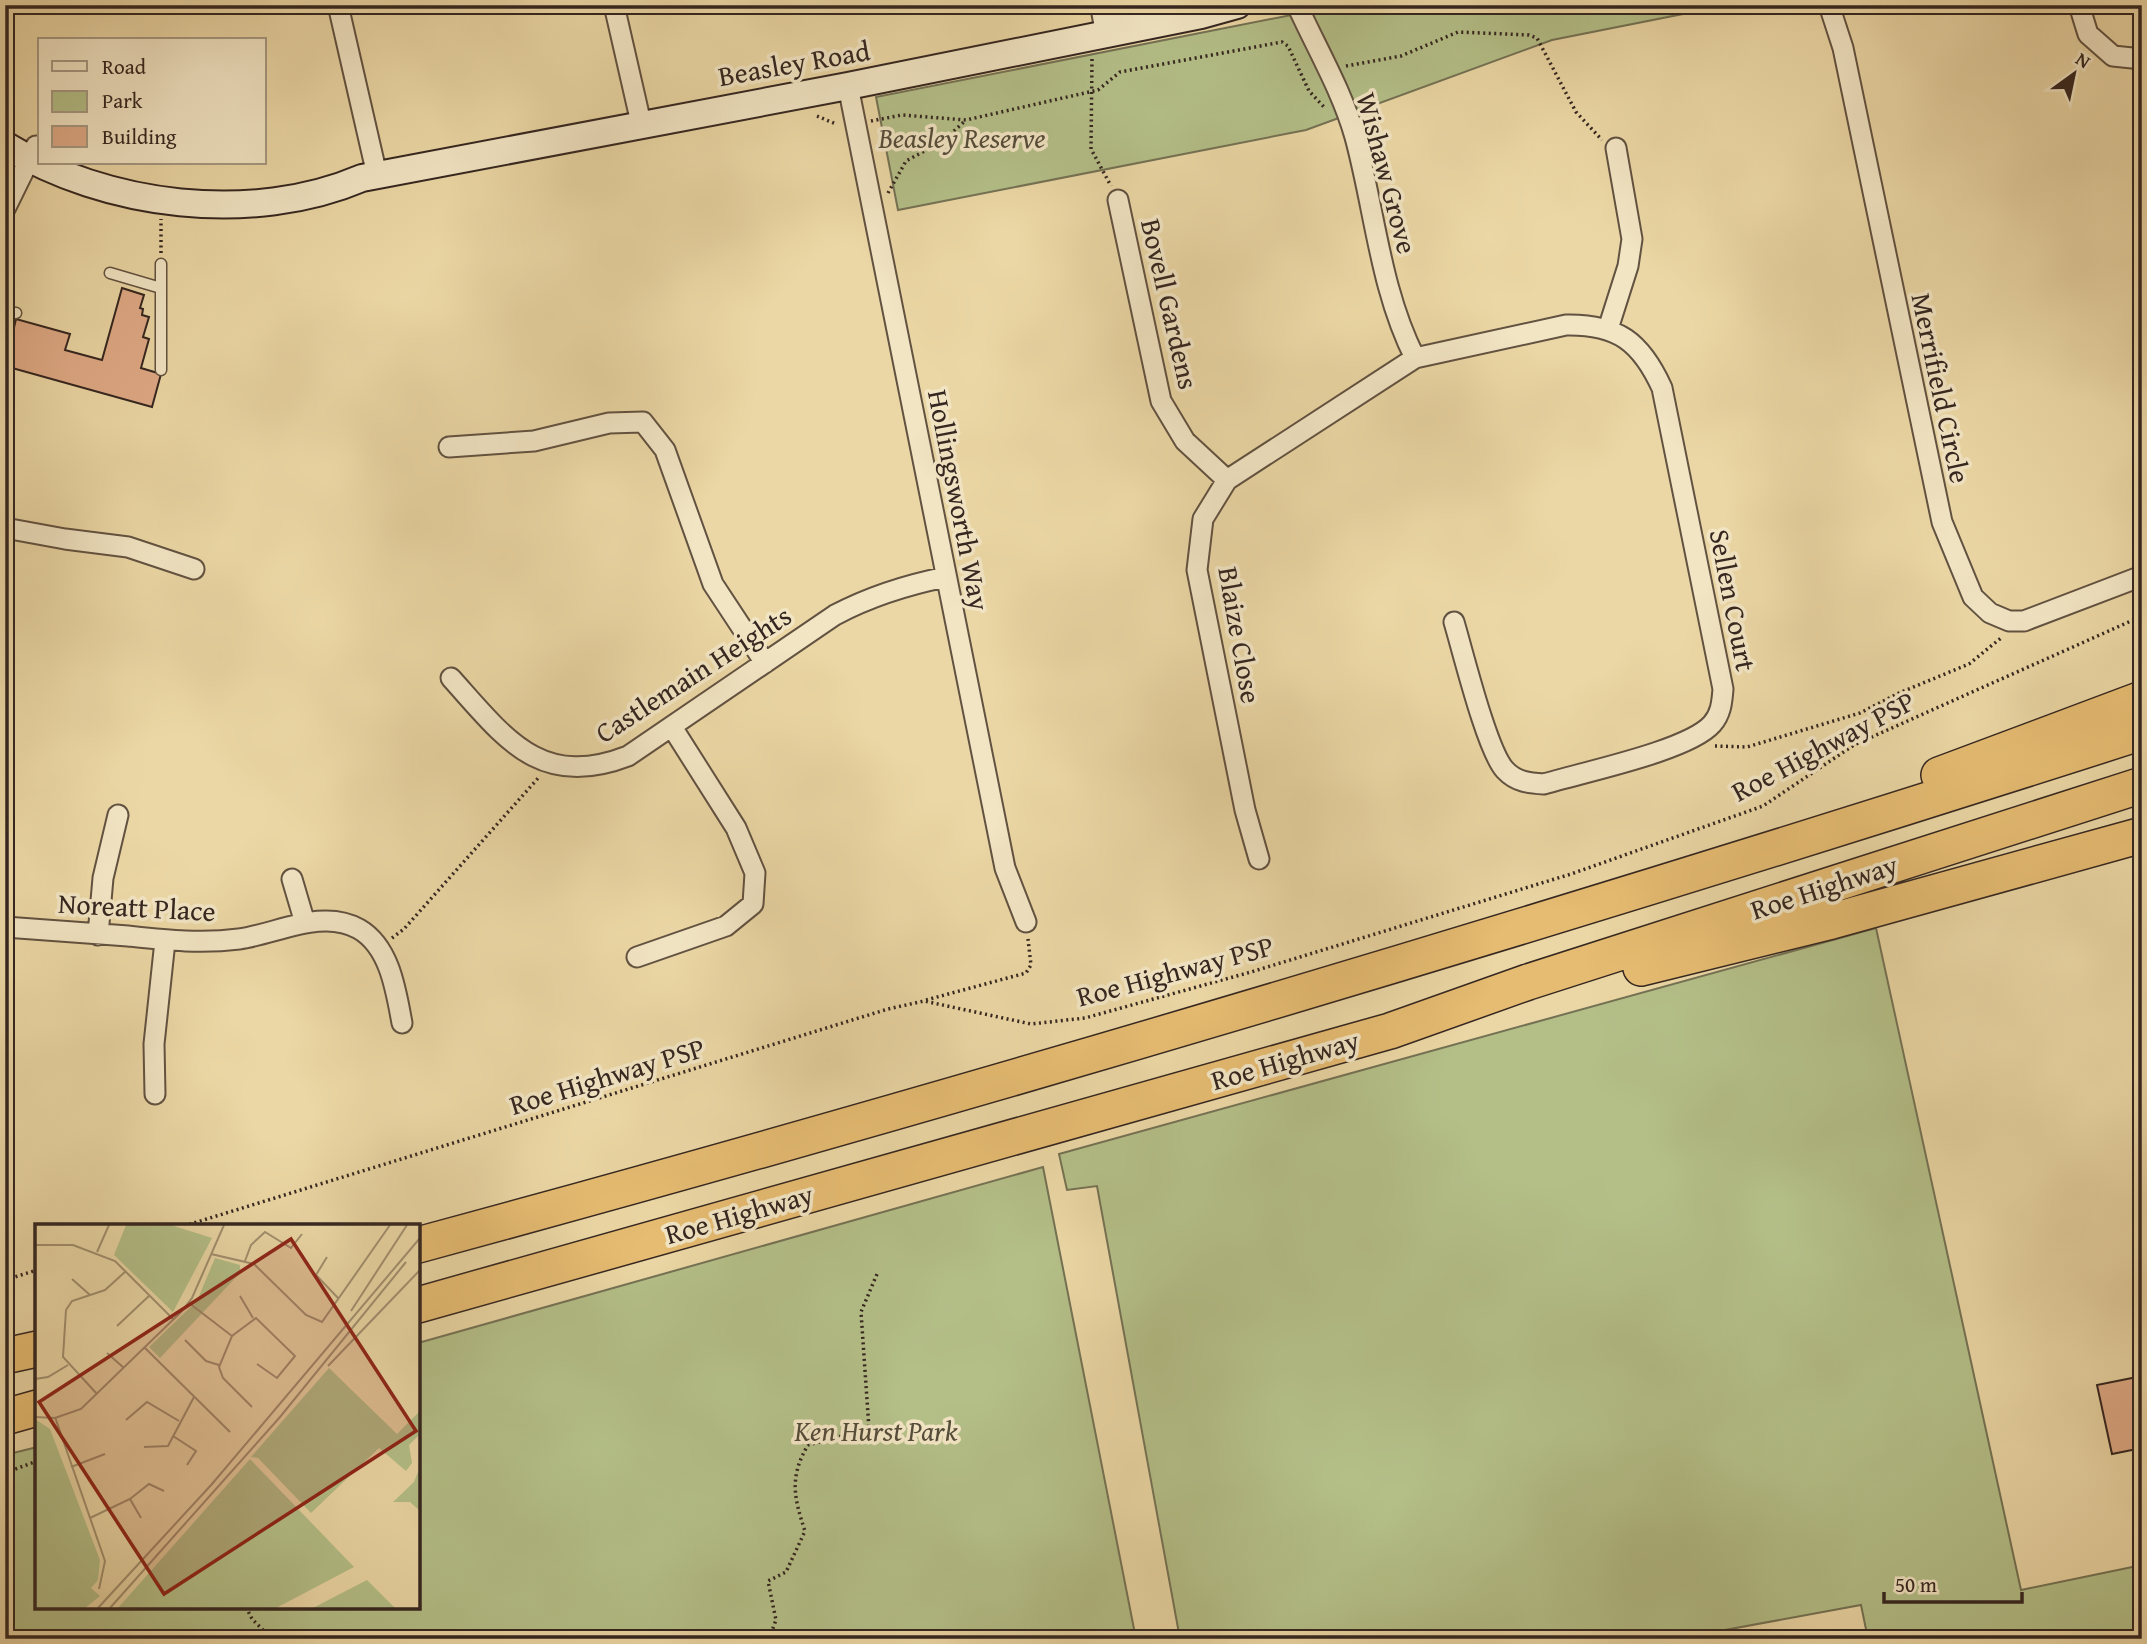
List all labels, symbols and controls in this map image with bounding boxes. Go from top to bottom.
street label: Beasley Road [715,29,873,96]
legend [38,38,266,164]
north arrow [2038,38,2108,108]
text: N [2070,45,2096,75]
text: Road [102,51,147,82]
text: Park [102,85,143,116]
street label: Wishaw Grove [1346,88,1429,258]
park label: Beasley Reserve [878,117,1045,158]
text: Building [102,121,177,152]
street label: Bovell Gardens [1131,215,1210,393]
street label: Merrifield Circle [1901,289,1982,487]
street label: Hollingsworth Way [918,386,1001,614]
street label: Sellen Court [1700,525,1767,674]
street label: Blaize Close [1208,563,1273,706]
street label: Castlemain Heights [587,595,799,752]
street label: Roe Highway PSP [1724,680,1922,811]
street label: Roe Highway [1745,843,1903,930]
street label: Noreatt Place [57,882,217,931]
street label: Roe Highway PSP [1072,925,1278,1017]
street label: Roe Highway [1206,1019,1364,1100]
street label: Roe Highway PSP [504,1026,710,1125]
street label: Roe Highway [660,1173,818,1254]
inset map [35,1224,420,1609]
park label: Ken Hurst Park [794,1410,958,1451]
scale bar [1884,1560,2023,1604]
text: 50 m [1895,1569,1937,1600]

